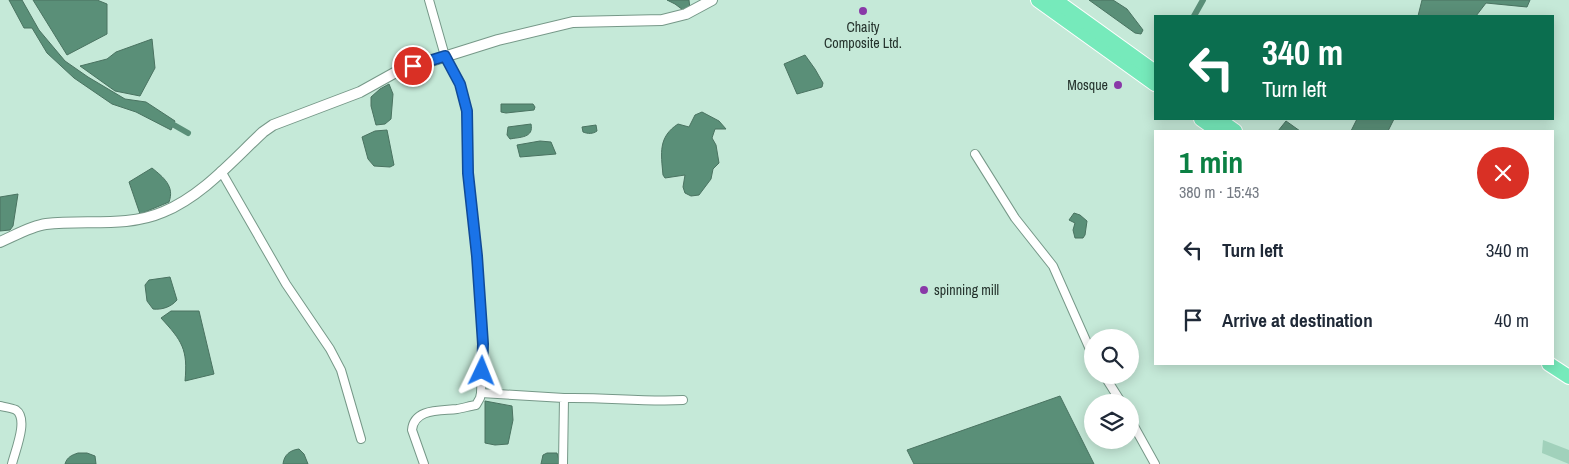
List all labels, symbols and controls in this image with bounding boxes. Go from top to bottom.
marker: Chaity Composite Ltd. [857,5,869,17]
place label: Chaity Composite Ltd. [824,18,902,52]
text: 340 m [1262,29,1343,76]
icon: left [1179,35,1244,100]
pin [392,45,434,87]
icon: arrive [399,52,427,80]
text: Turn left [1262,74,1327,104]
place label: Mosque [1067,76,1108,94]
marker: Mosque [1112,79,1124,91]
text: 1 min [1179,142,1243,182]
button: close [1477,147,1529,199]
text: 380 m · 15:43 [1179,181,1259,203]
icon: left [1179,236,1207,264]
text: Turn left [1222,237,1283,263]
text: 340 m [1486,237,1529,263]
place label: spinning mill [934,281,999,299]
marker: spinning mill [918,284,930,296]
icon: arrive [1179,306,1207,334]
text: Arrive at destination [1222,307,1373,333]
text: 40 m [1494,307,1529,333]
map controls [1084,329,1139,449]
button: search [1084,329,1139,384]
position arrow [455,344,507,396]
button: layers [1084,394,1139,449]

